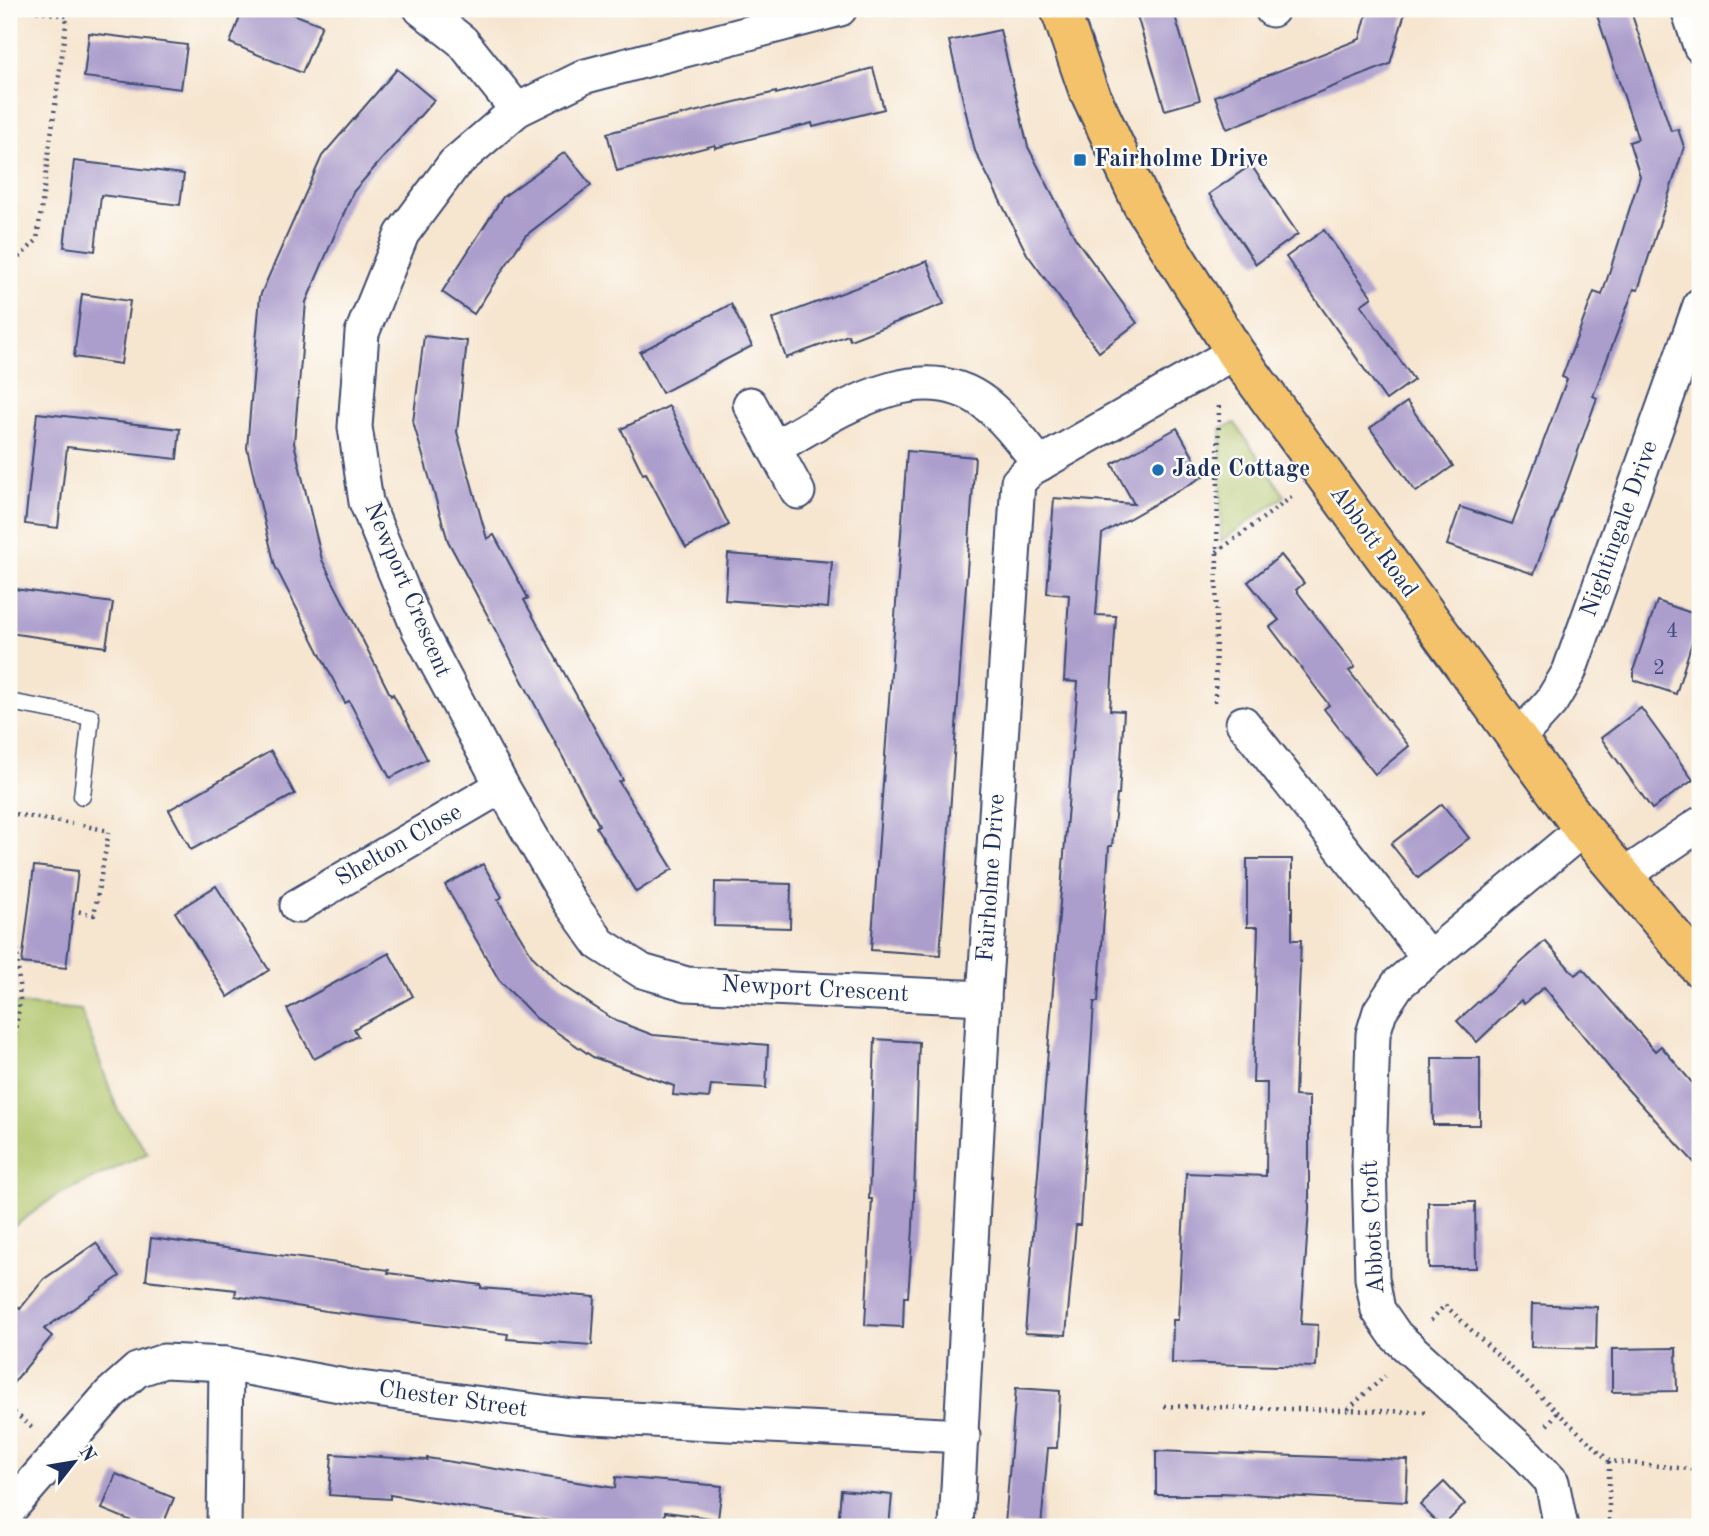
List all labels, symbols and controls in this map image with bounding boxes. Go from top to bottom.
place label: Fairholme Drive [1094,148,1268,172]
marker: Fairholme Drive [1072,152,1088,168]
street label: Nightingale Drive [1577,438,1663,620]
place label: Jade Cottage [1172,458,1310,482]
marker: Jade Cottage [1150,462,1166,478]
street label: Abbott Road [1325,482,1421,602]
street label: Newport Crescent [359,499,455,681]
house number: 4 [1666,621,1678,642]
house number: 2 [1653,658,1665,679]
street label: Fairholme Drive [974,793,1010,963]
street label: Shelton Close [332,800,466,892]
street label: Newport Crescent [721,973,909,1007]
street label: Abbots Croft [1358,1159,1390,1295]
street label: Chester Street [377,1378,529,1422]
north arrow [38,1428,108,1498]
text: N [75,1443,99,1466]

